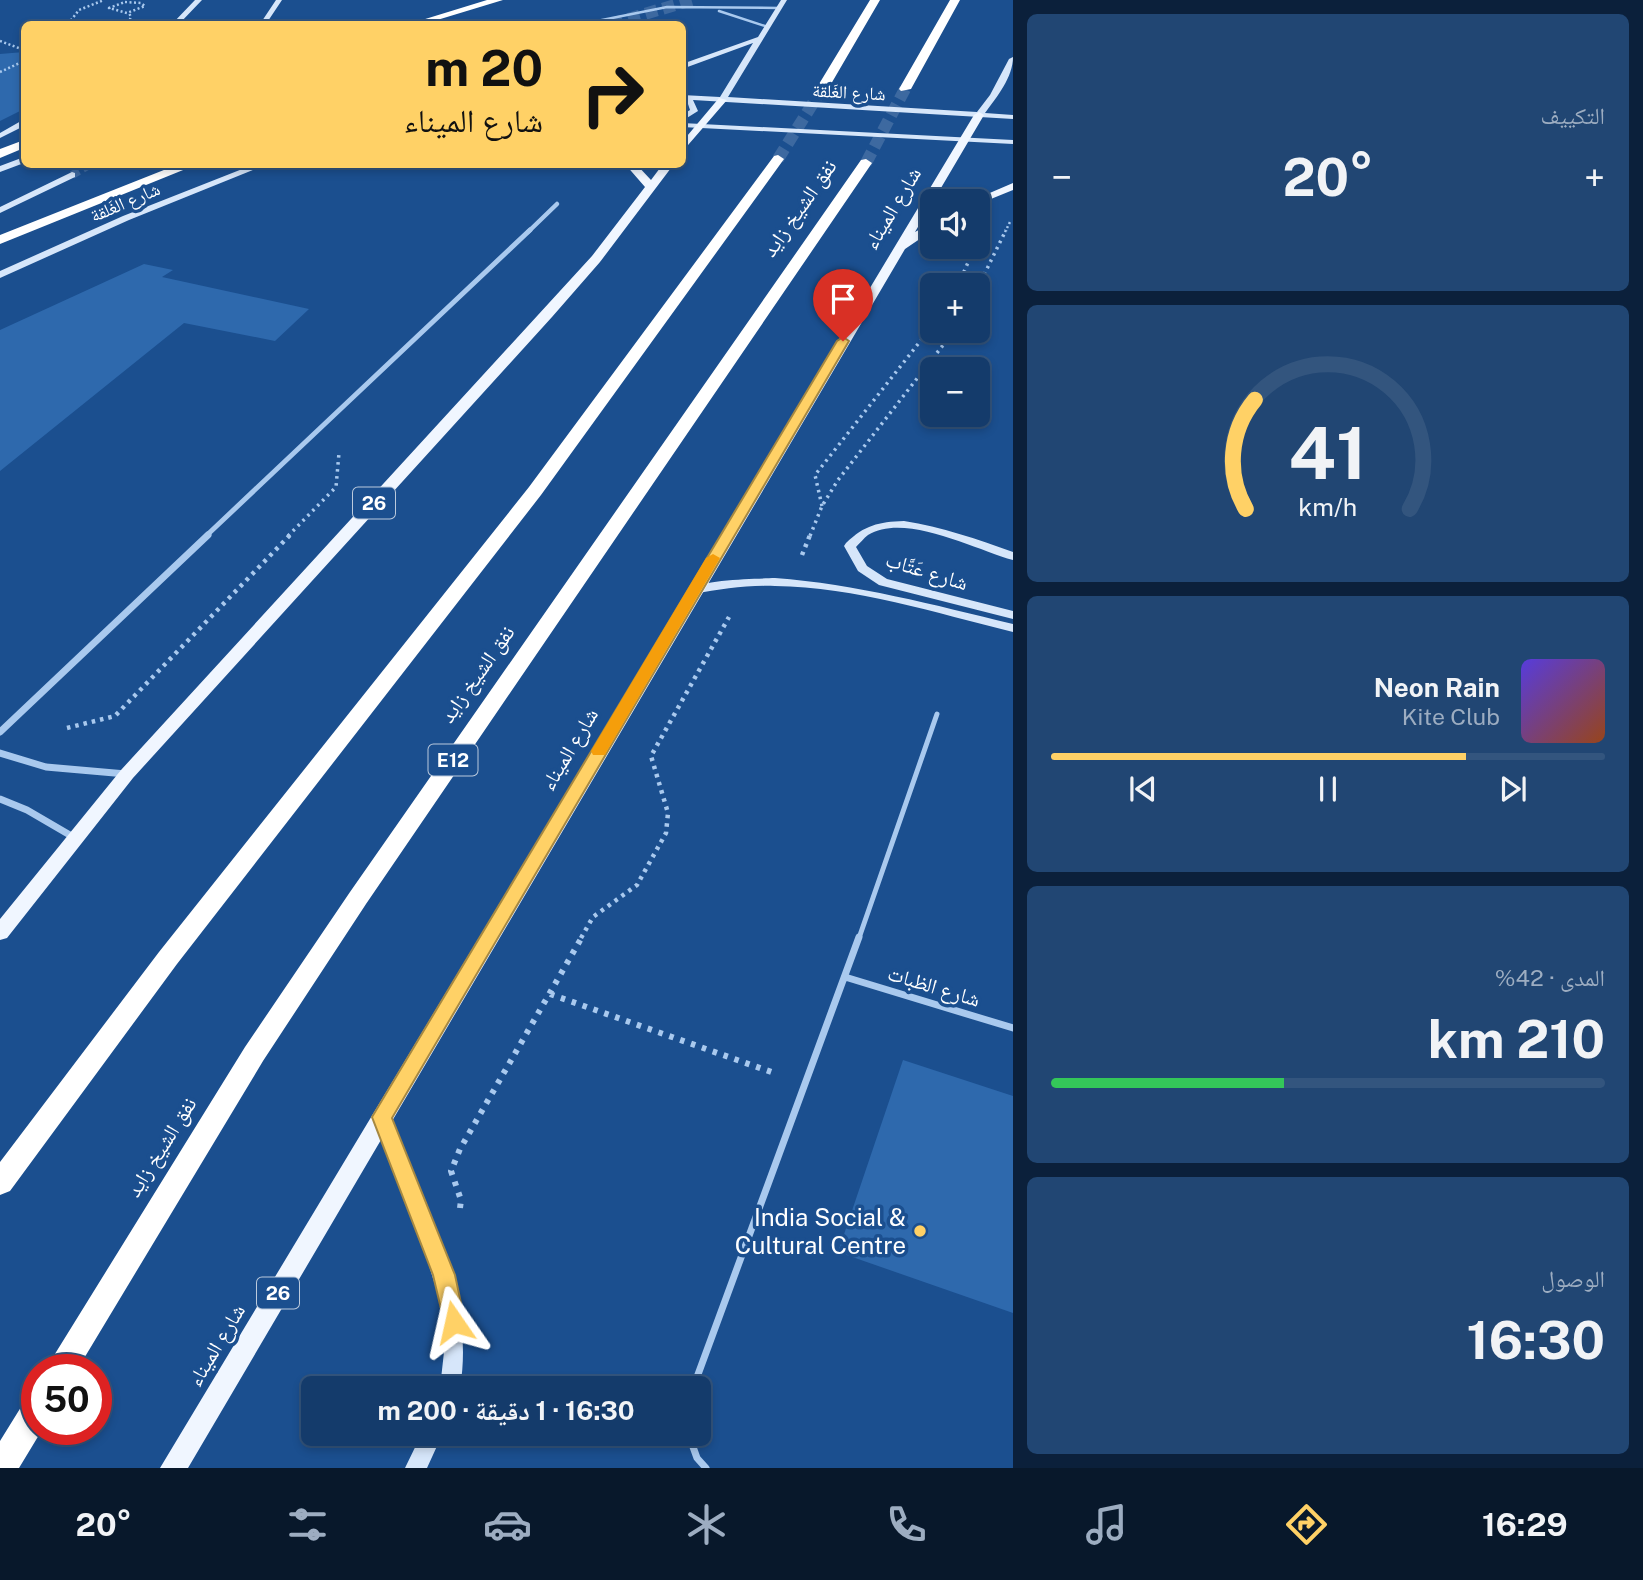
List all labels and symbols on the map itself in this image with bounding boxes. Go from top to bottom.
street label: شارع الغَلقة [812,80,886,105]
street label: نفق الشيخ زايد [756,155,842,262]
street label: شارع الميناء [858,162,927,254]
street label: شارع الغَلقة [87,178,163,227]
pin [813,269,873,341]
road number: 26 [353,488,395,518]
street label: شارع عَتَّاب [883,547,971,596]
street label: نفق الشيخ زايد [434,621,520,728]
street label: شارع الميناء [535,703,604,795]
road number: E12 [428,744,477,776]
street label: شارع الظبات [884,960,983,1013]
street label: نفق الشيخ زايد [121,1093,202,1202]
place label: India Social & Cultural Centre [735,1203,906,1259]
marker: India Social & Cultural Centre [912,1223,928,1239]
road number: 26 [257,1278,299,1308]
position arrow [417,1285,491,1359]
street label: شارع الميناء [182,1299,251,1391]
speed limit sign: 50 [21,1354,112,1445]

